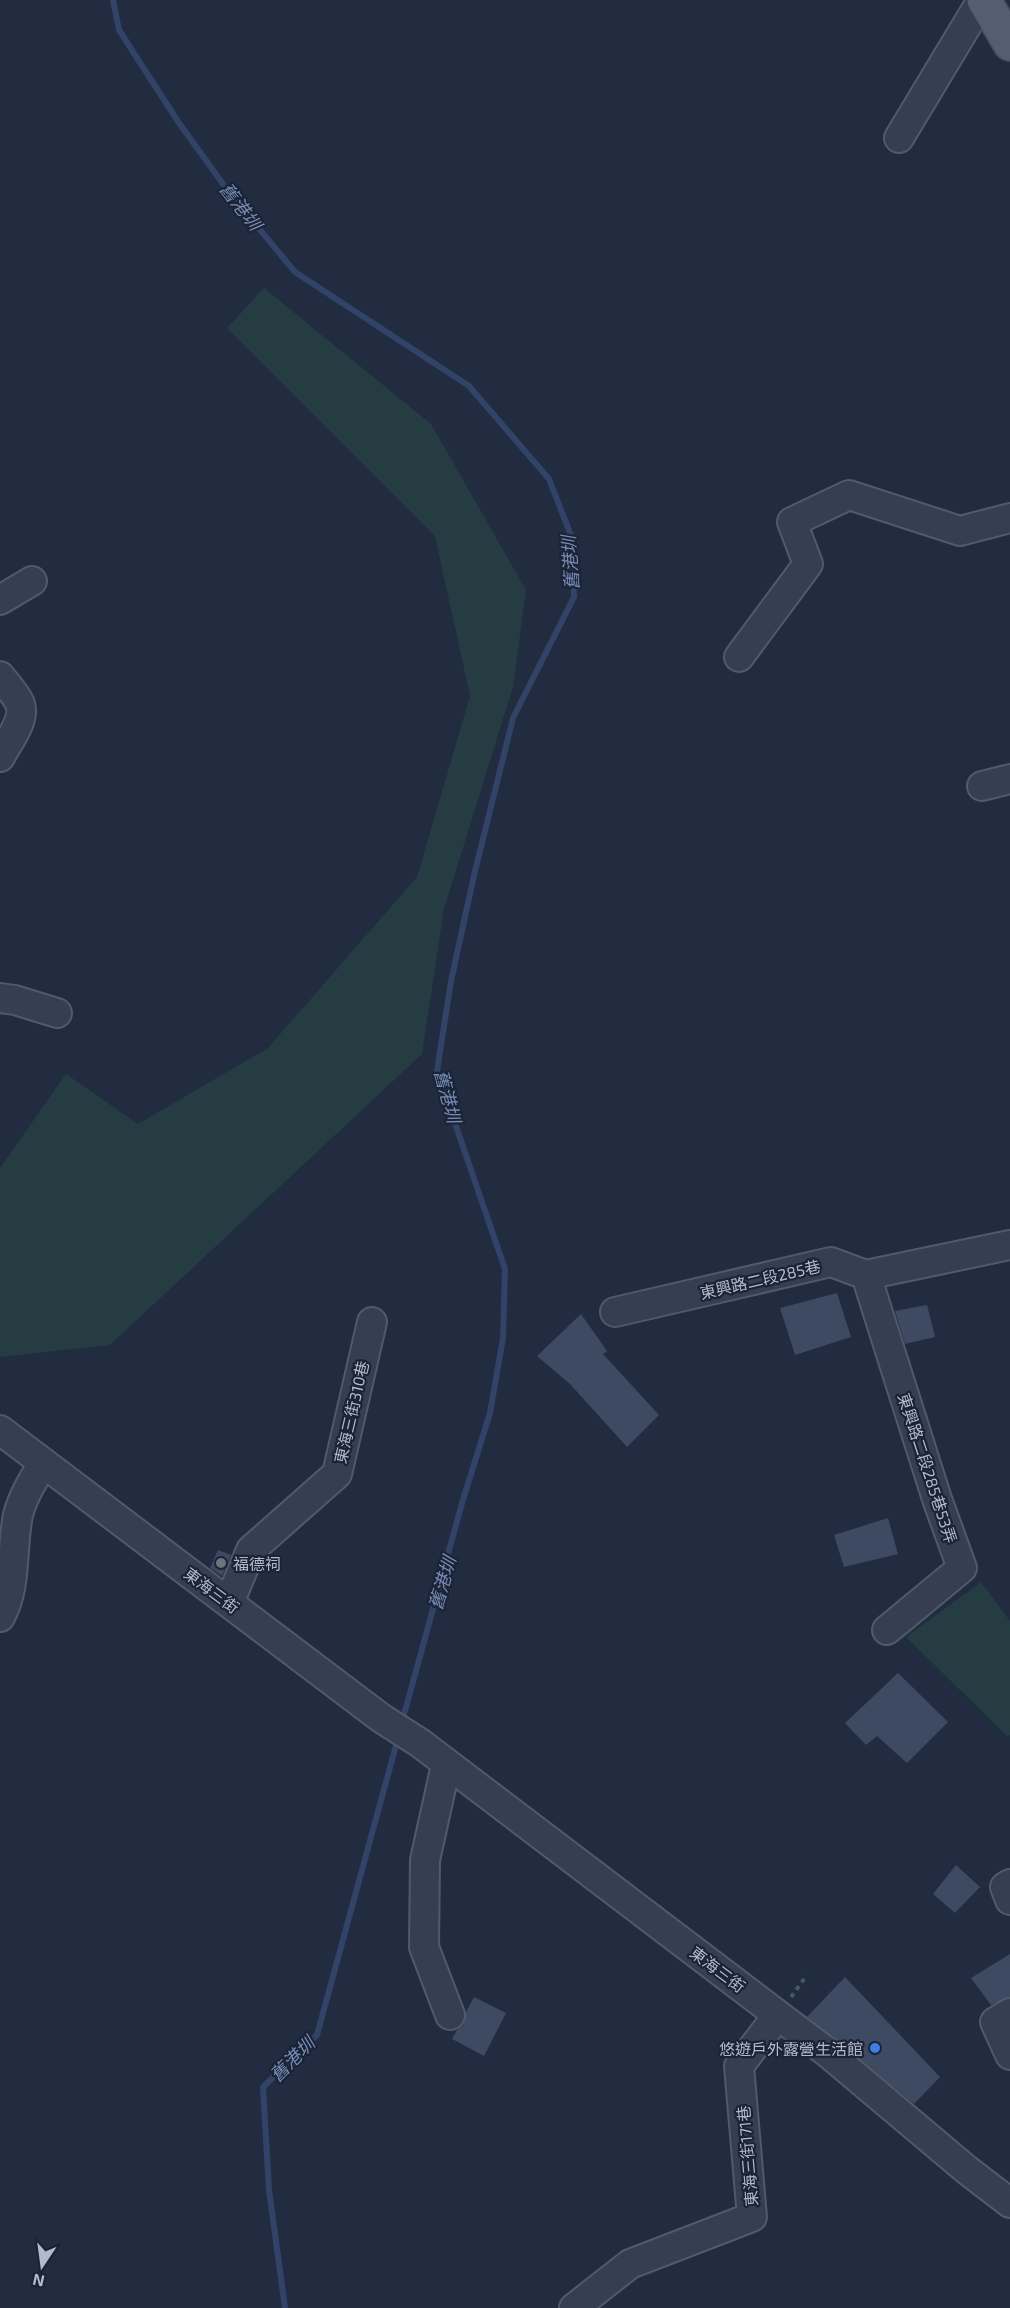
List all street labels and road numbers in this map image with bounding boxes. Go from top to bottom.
street label: 東興路二段285巷 [698,1256,822,1302]
street label: 東海三街310巷 [330,1359,372,1465]
street label: 東興路二段285巷53弄 [895,1391,961,1545]
street label: 東海三街 [181,1563,243,1617]
street label: 東海三街 [687,1942,749,1996]
street label: 東海三街171巷 [733,2105,761,2207]

